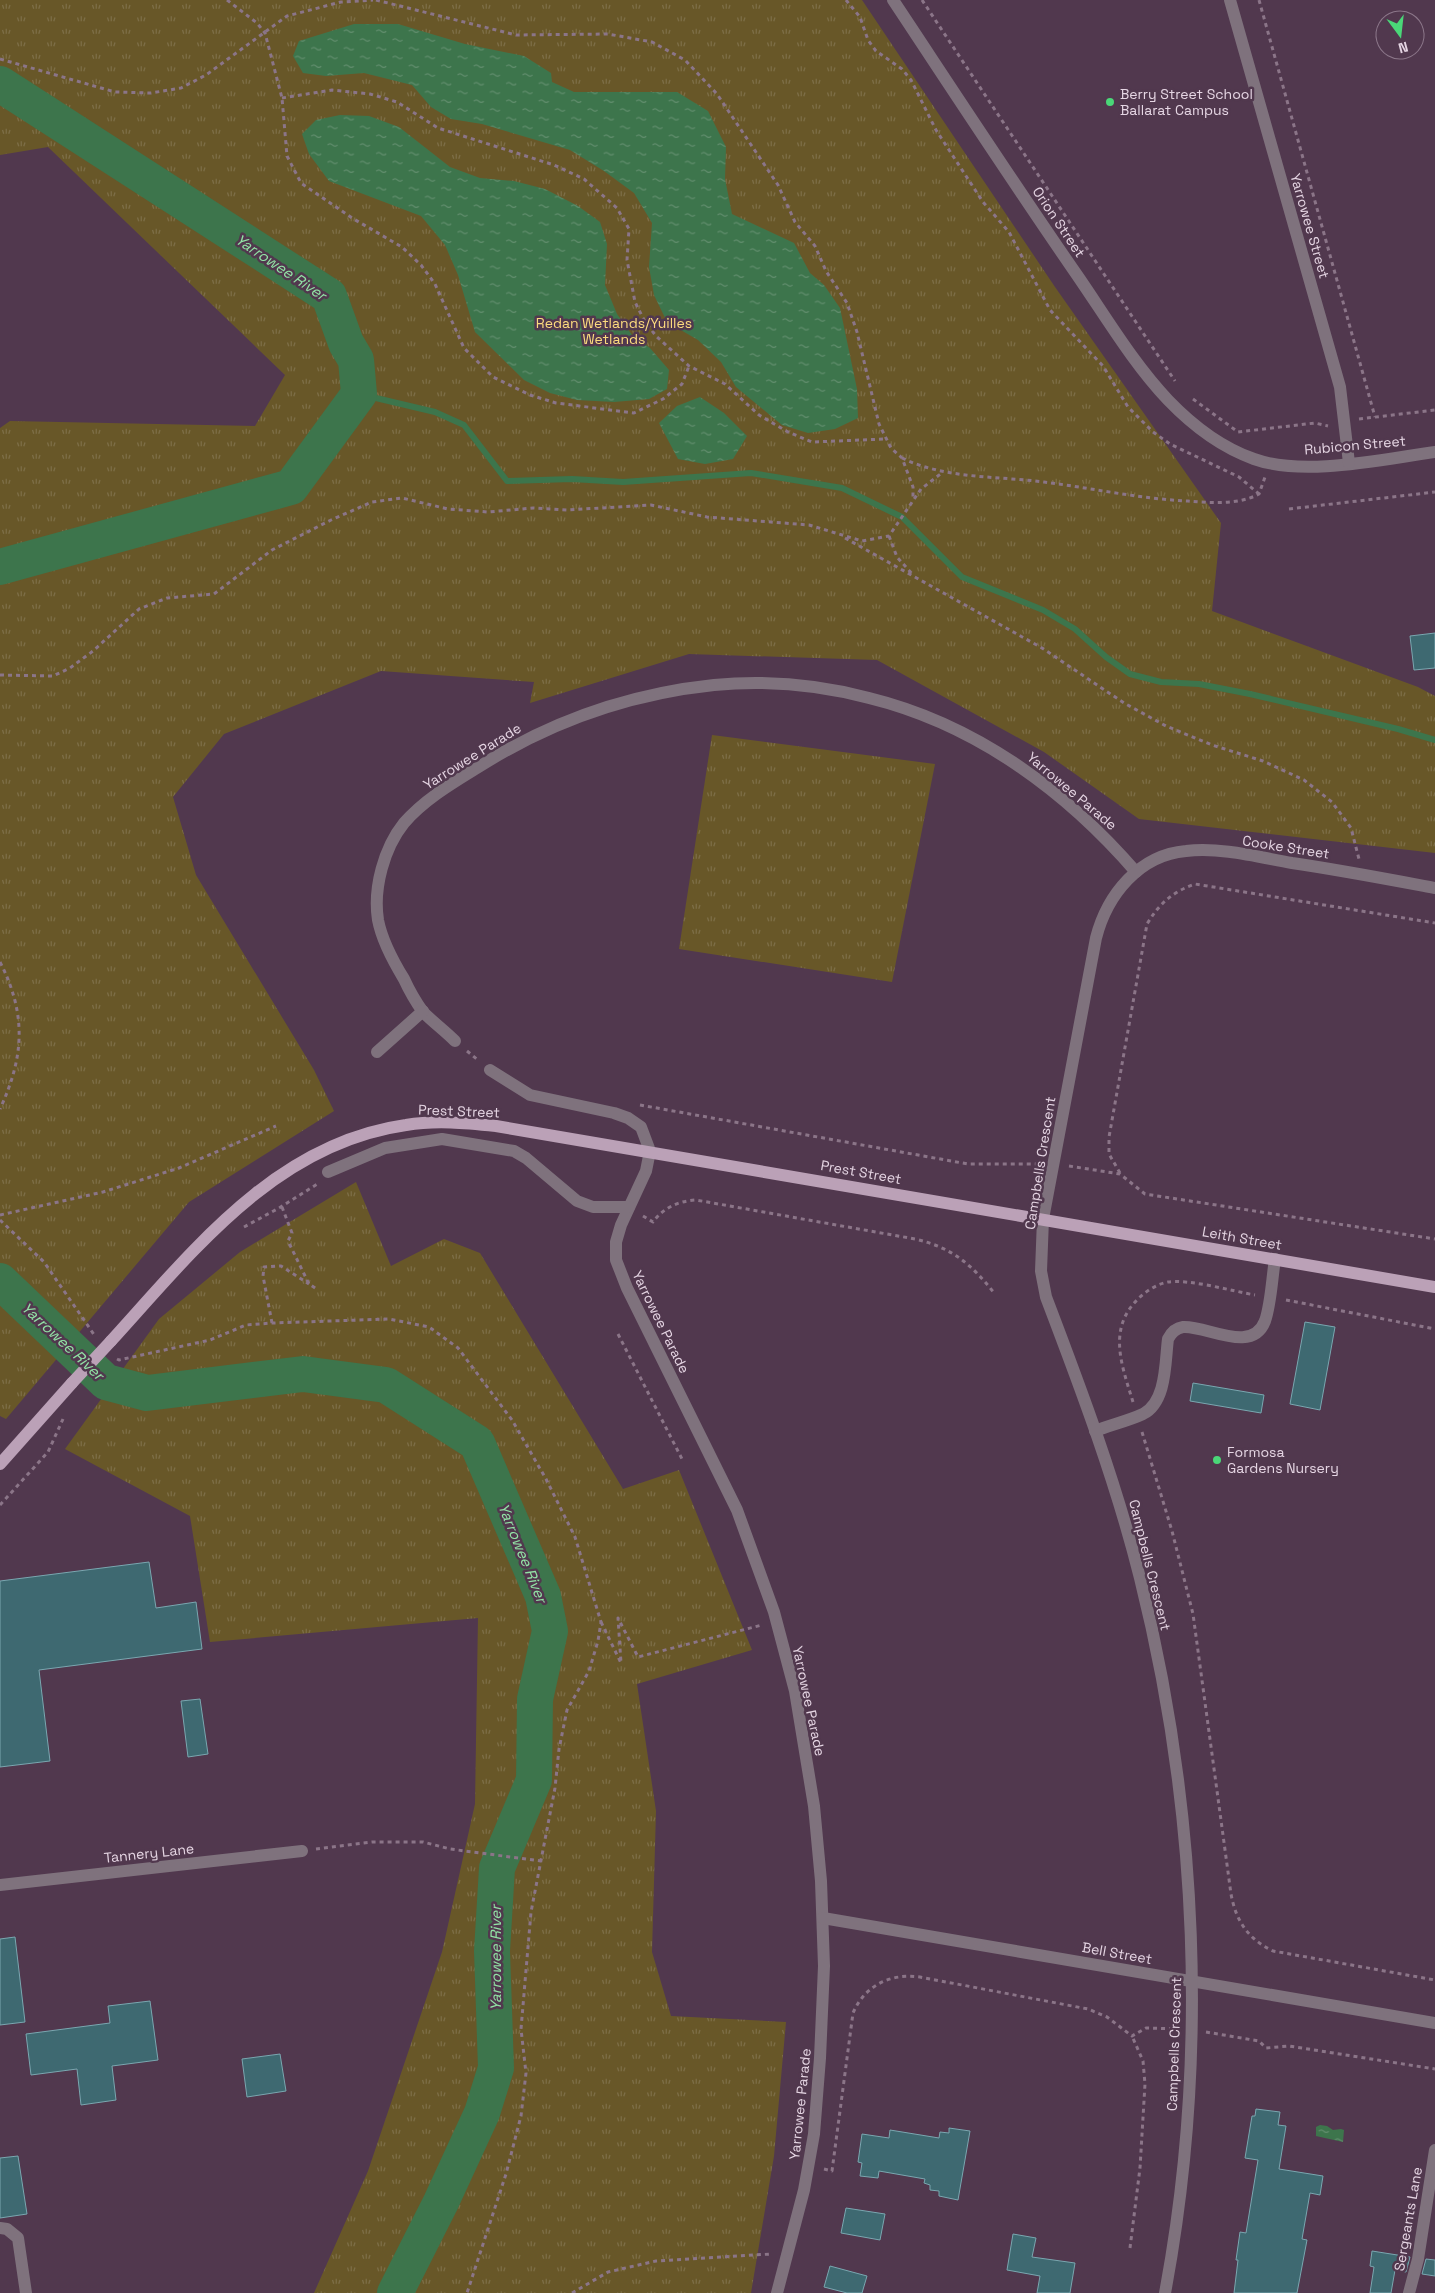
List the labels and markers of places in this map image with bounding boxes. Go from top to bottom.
place label: Berry Street School Ballarat Campus [1120,85,1253,119]
marker: Berry Street School Ballarat Campus [1104,96,1116,108]
place label: Formosa Gardens Nursery [1227,1443,1339,1477]
marker: Formosa Gardens Nursery [1211,1454,1223,1466]

